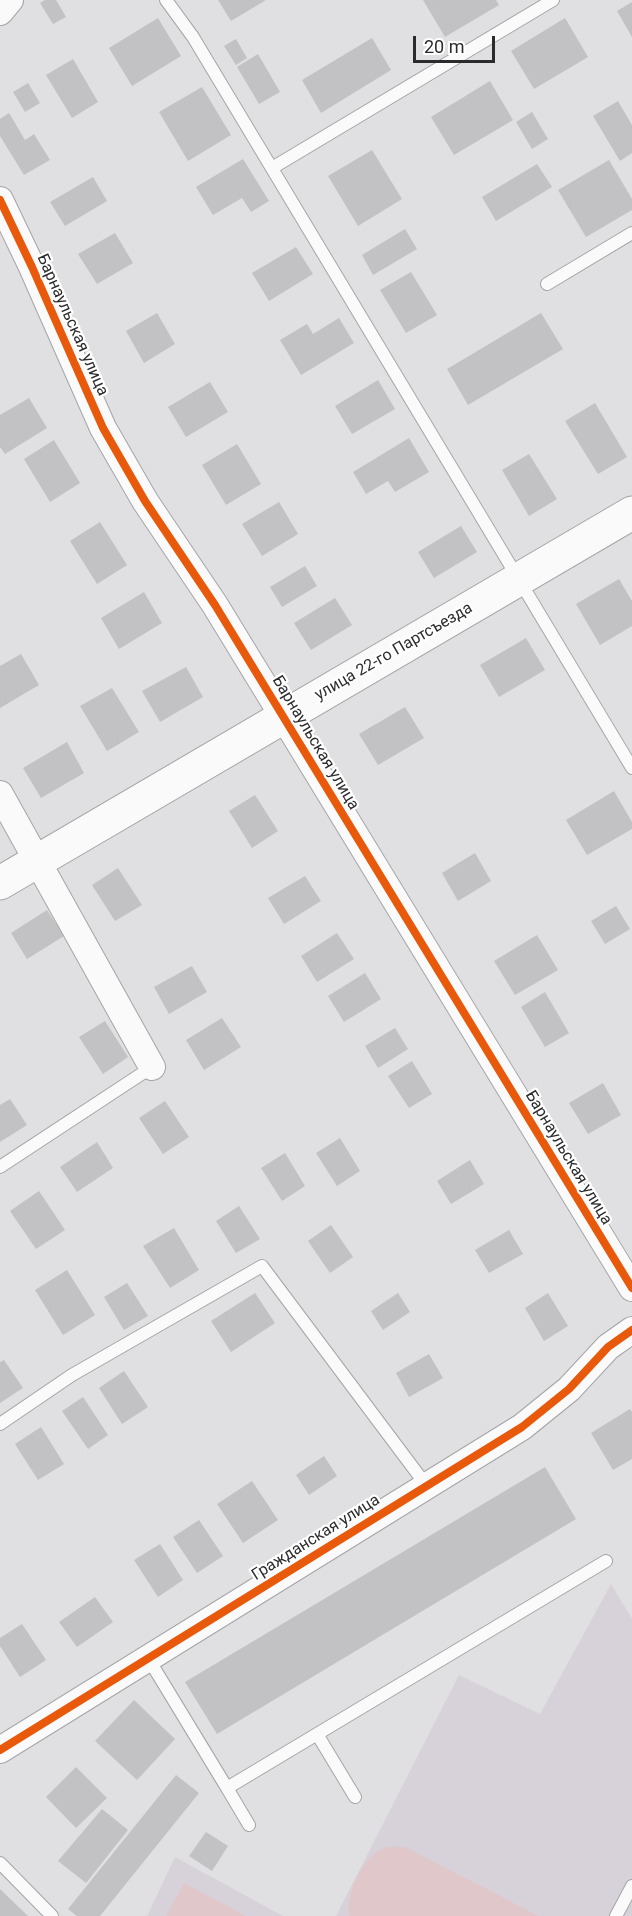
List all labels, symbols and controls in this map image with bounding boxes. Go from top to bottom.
scale bar [416,24,498,62]
text: 20 m [424,36,464,57]
street label: Барнаульская улица [32,251,112,399]
street label: улица 22-го Партсъезда [312,599,476,705]
street label: Барнаульская улица [267,672,363,814]
street label: Барнаульская улица [520,1087,616,1229]
street label: Гражданская улица [248,1491,384,1585]

